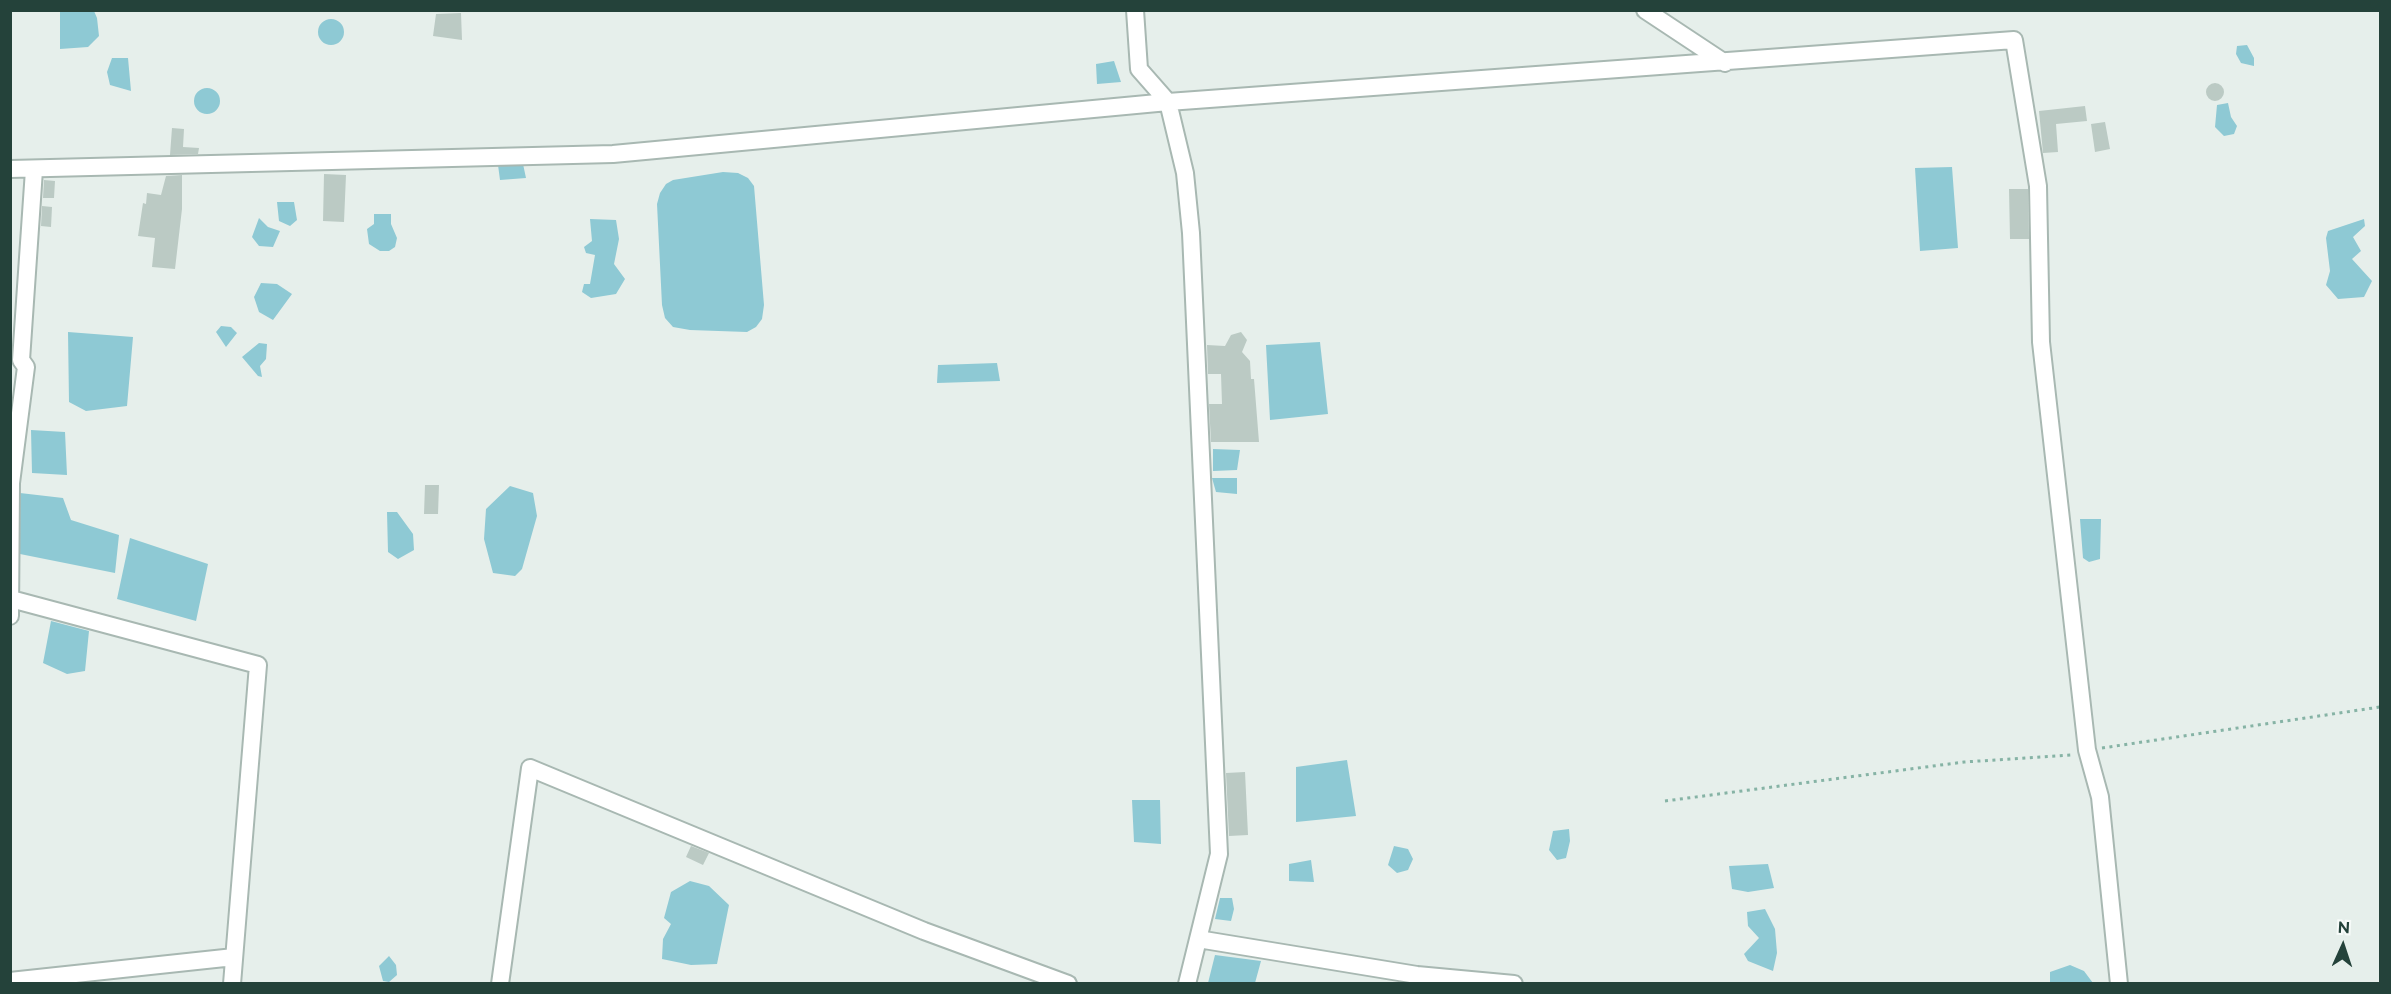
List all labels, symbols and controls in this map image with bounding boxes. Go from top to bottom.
north arrow [2313,916,2373,976]
text: N [2337,918,2351,937]

